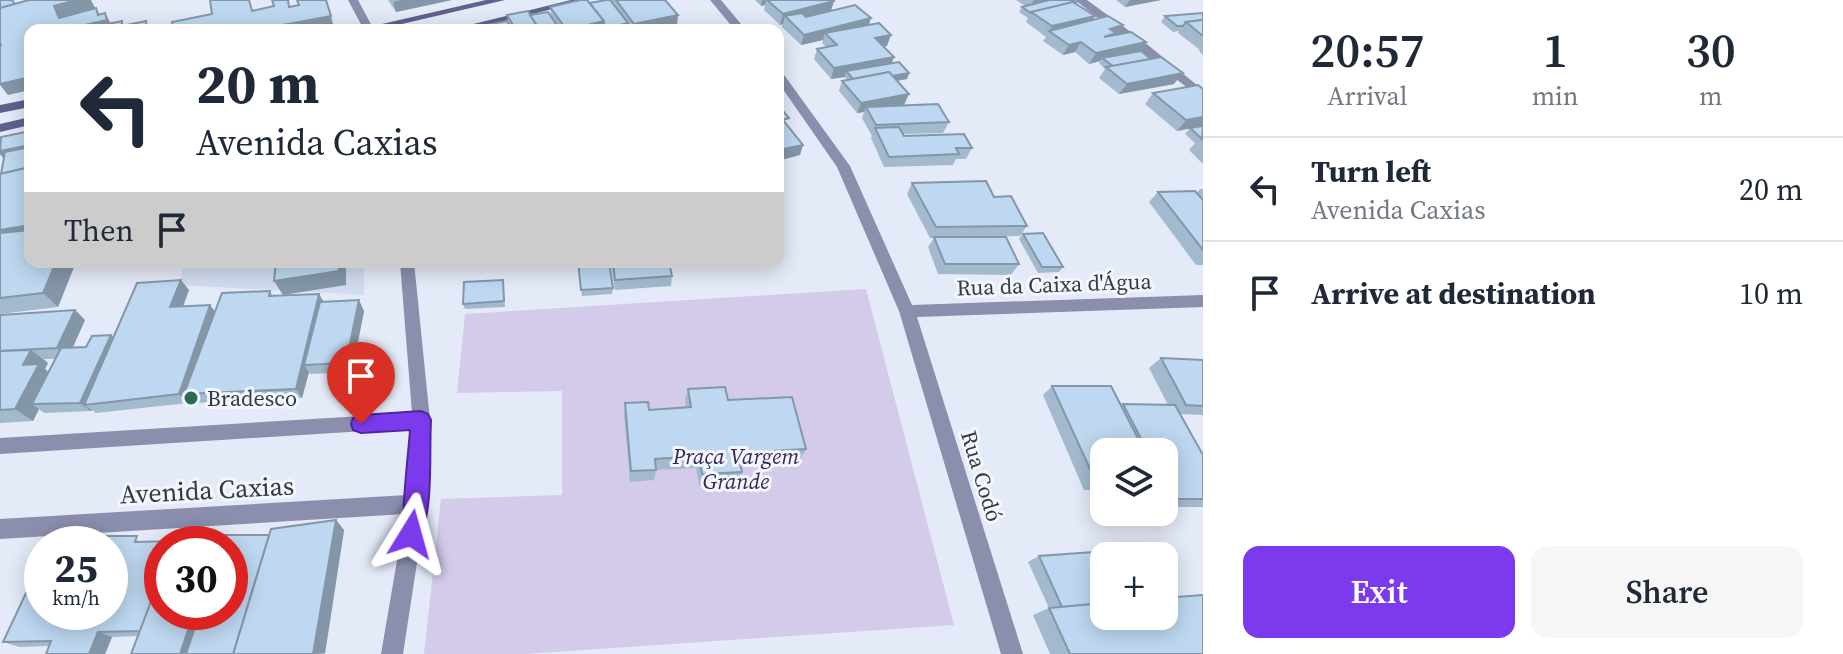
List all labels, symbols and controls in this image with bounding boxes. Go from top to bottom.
text: 20:57 [1310,17,1424,83]
text: 1 [1543,17,1568,83]
text: 30 [1686,17,1736,83]
text: 20 m [196,45,319,122]
icon: left [64,56,168,160]
text: Arrival [1327,78,1408,114]
text: min [1532,78,1579,114]
text: m [1699,78,1723,114]
text: Avenida Caxias [196,118,438,167]
text: Turn left [1311,151,1431,192]
icon: left [1243,167,1287,211]
text: 20 m [1739,169,1803,210]
text: Avenida Caxias [1311,192,1485,228]
icon: arrive [150,208,194,252]
text: Then [64,210,134,251]
street label: Rua da Caixa d'Água [956,266,1153,302]
icon: arrive [1243,271,1287,315]
text: Arrive at destination [1311,273,1596,314]
text: 10 m [1739,273,1803,314]
pin [327,342,395,424]
icon: arrive [339,354,383,398]
place label: Bradesco [207,383,297,413]
marker: Bradesco [182,389,200,407]
street label: Rua Codó [954,427,1010,525]
map controls [1090,438,1178,630]
button: layers [1090,438,1178,526]
park label: Praça Vargem Grande [672,441,799,496]
street label: Avenida Caxias [119,467,295,513]
position arrow [369,492,453,576]
speed limit sign: 30 [144,526,248,630]
text: 25 [54,541,98,595]
button: + [1090,542,1178,630]
button: Exit [1243,546,1515,638]
button: Share [1531,546,1803,638]
text: km/h [52,584,100,612]

